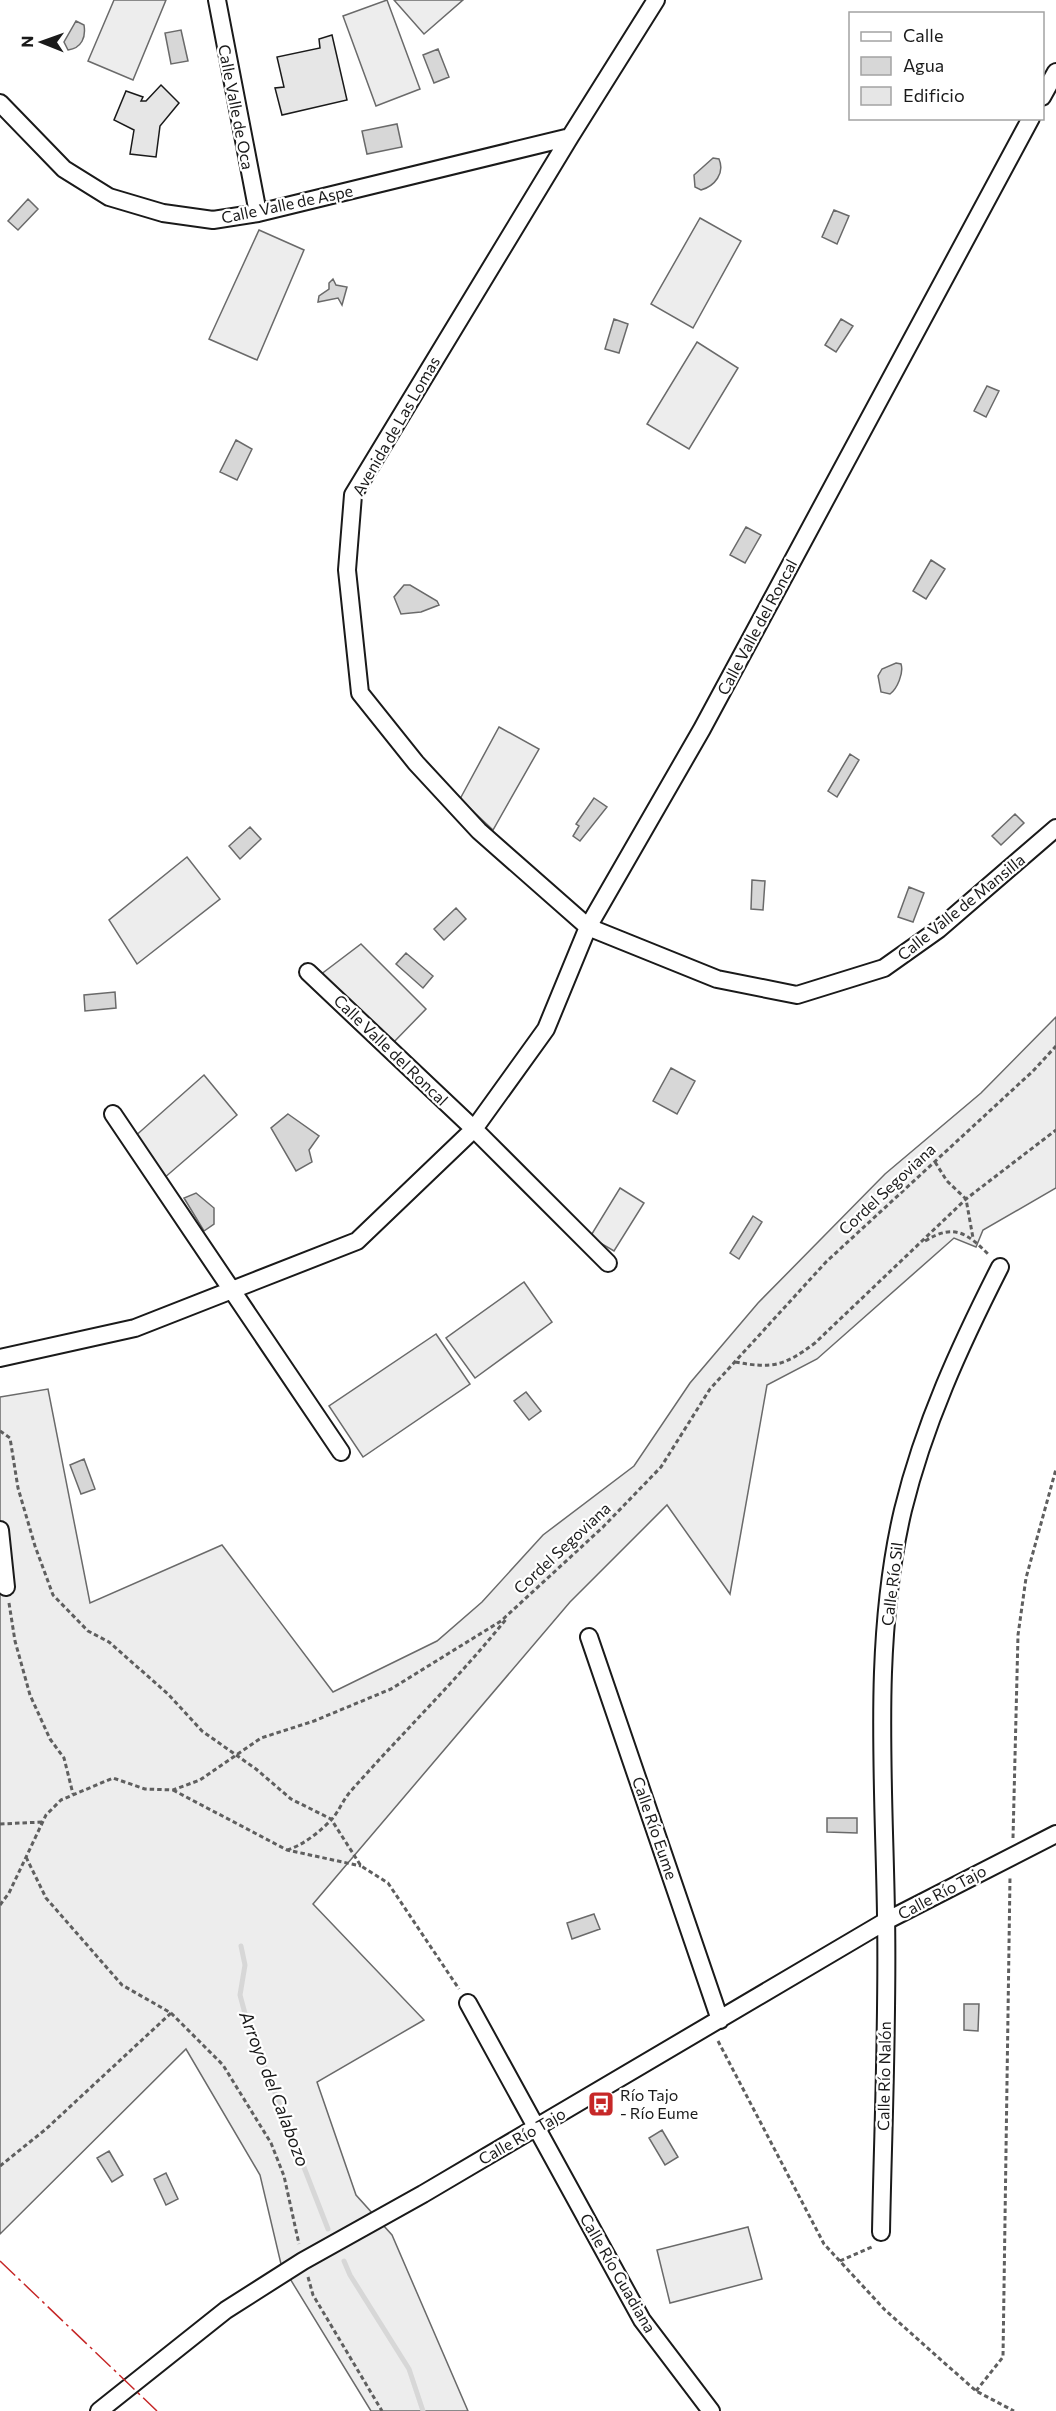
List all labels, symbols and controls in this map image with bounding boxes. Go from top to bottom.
north arrow [12,12,72,72]
legend [849,12,1044,120]
text: Calle [903,24,943,46]
text: N [17,36,36,48]
street label: Calle Valle de Oca [215,43,258,171]
text: Agua [903,54,944,76]
text: Edificio [903,84,965,106]
street label: Calle Valle de Aspe [219,180,354,227]
street label: Avenida de Las Lomas [348,353,443,499]
street label: Calle Valle del Roncal [713,556,800,698]
street label: Calle Valle de Mansilla [893,849,1028,964]
street label: Calle Valle del Roncal [330,990,452,1109]
street label: Cordel Segoviana [834,1139,939,1238]
street label: Cordel Segoviana [509,1498,614,1597]
street label: Calle Río Sil [877,1541,906,1627]
street label: Calle Río Eume [629,1774,682,1882]
street label: Calle Río Tajo [894,1860,989,1923]
water label: Arroyo del Calabozo [235,2007,315,2169]
street label: Calle Río Nalón [873,2021,894,2131]
place label: Río Tajo - Río Eume [620,2085,698,2122]
bus stop icon: Río Tajo - Río Eume [586,2089,616,2119]
street label: Calle Río Tajo [475,2103,569,2168]
street label: Calle Río Guadiana [577,2210,660,2336]

